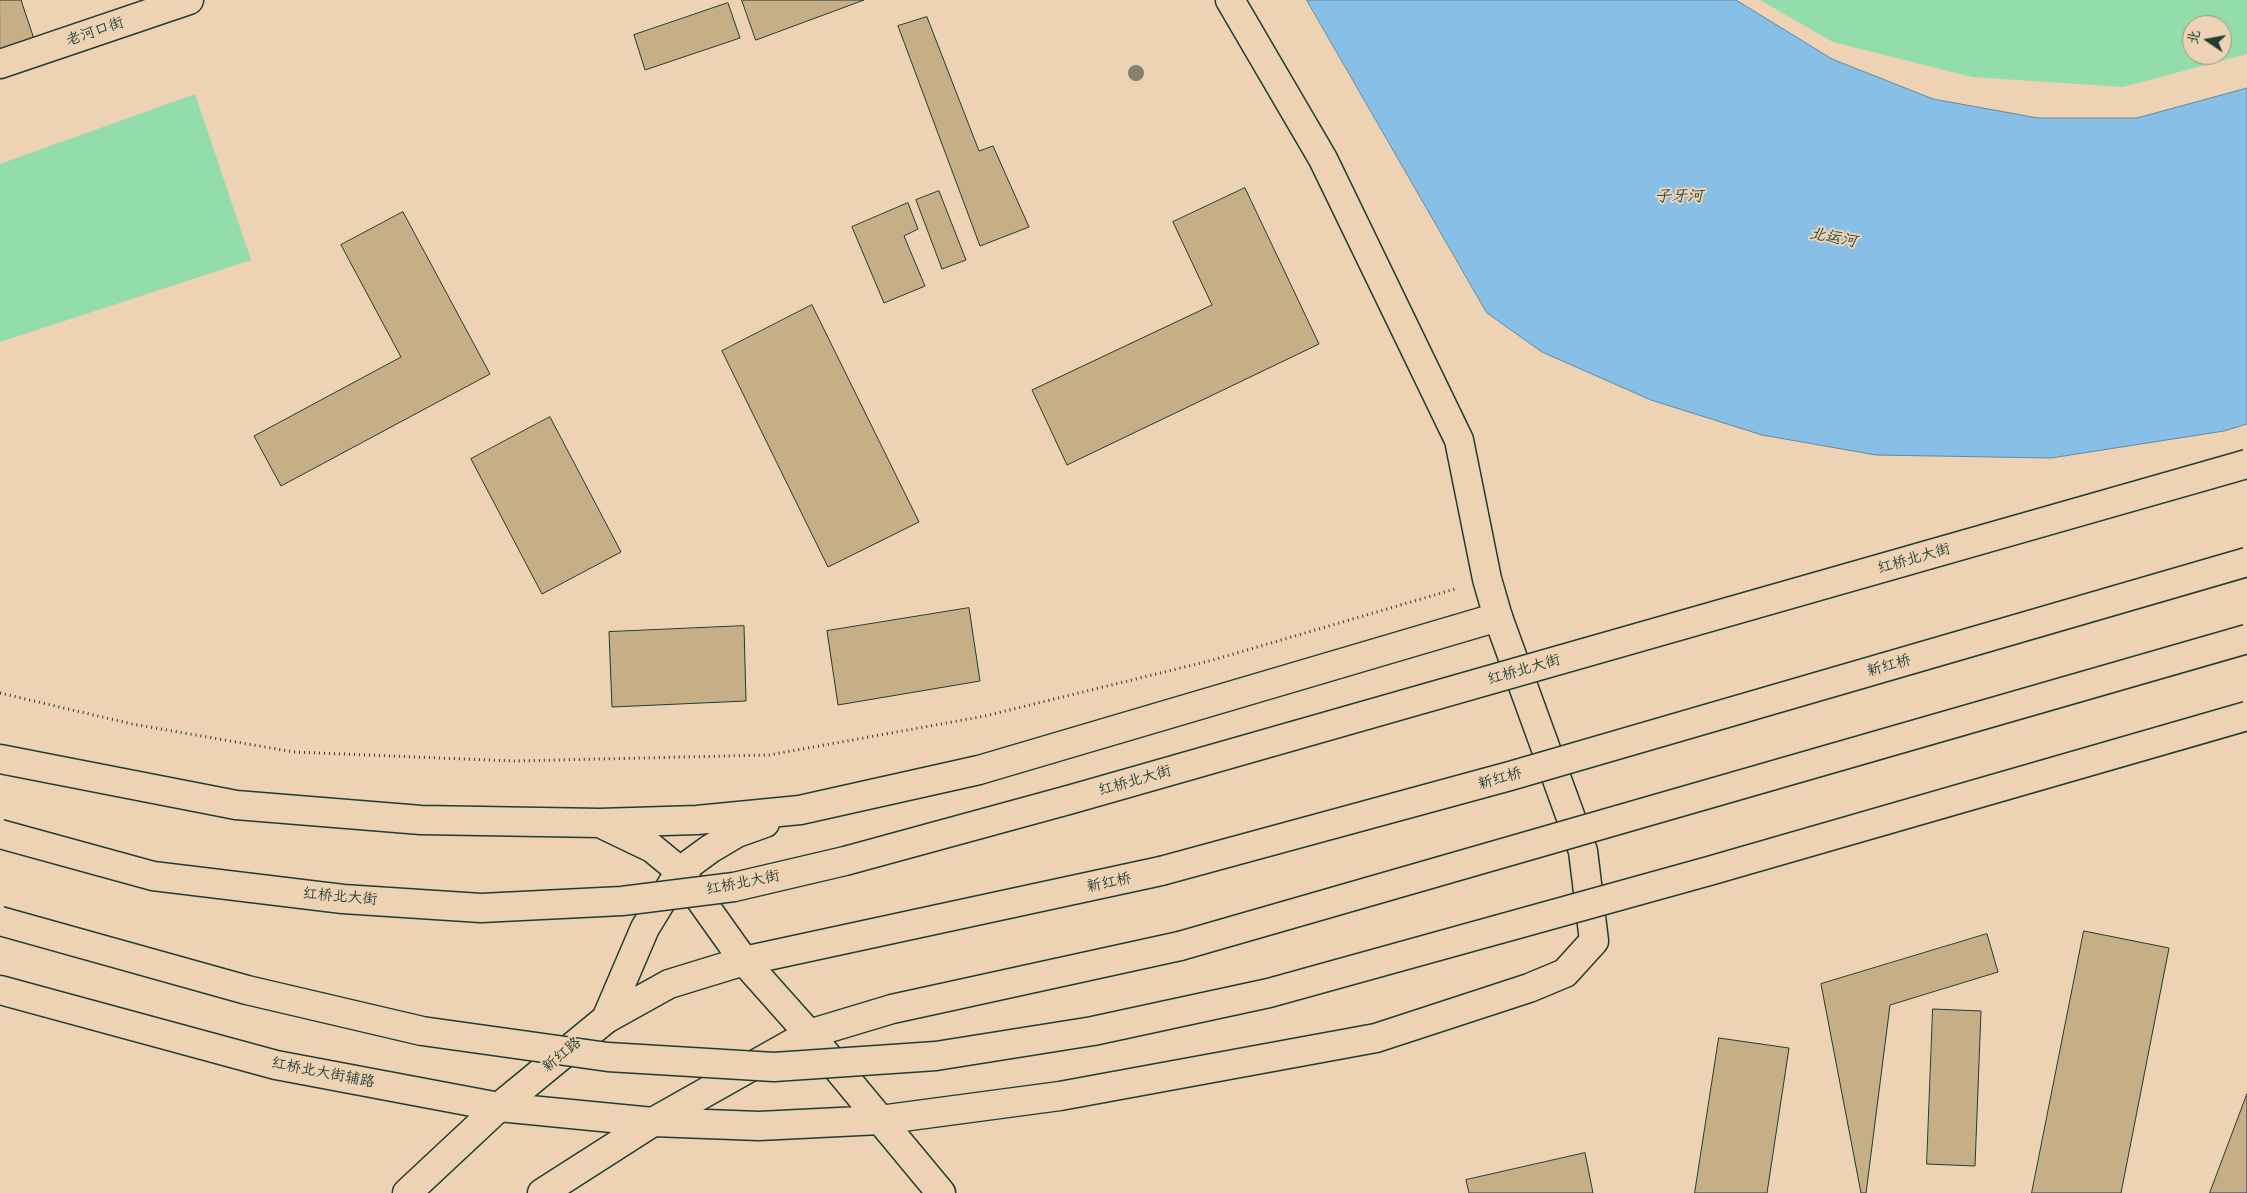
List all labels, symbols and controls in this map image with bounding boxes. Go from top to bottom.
street label: 老河口街 [64,14,126,50]
north arrow [2182,15,2232,65]
text: 北 [2183,28,2204,46]
water label: 子牙河 [1655,187,1703,207]
water label: 北运河 [1808,224,1858,252]
street label: 红桥北大街 [1875,540,1953,578]
street label: 红桥北大街 [1485,651,1563,689]
street label: 新红桥 [1865,651,1913,681]
street label: 红桥北大街 [1096,762,1174,800]
street label: 新红桥 [1476,764,1524,794]
street label: 红桥北大街 [704,867,782,899]
street label: 新红桥 [1085,870,1133,896]
street label: 红桥北大街 [302,885,378,909]
street label: 新红路 [539,1034,585,1076]
street label: 红桥北大街辅路 [270,1054,376,1092]

